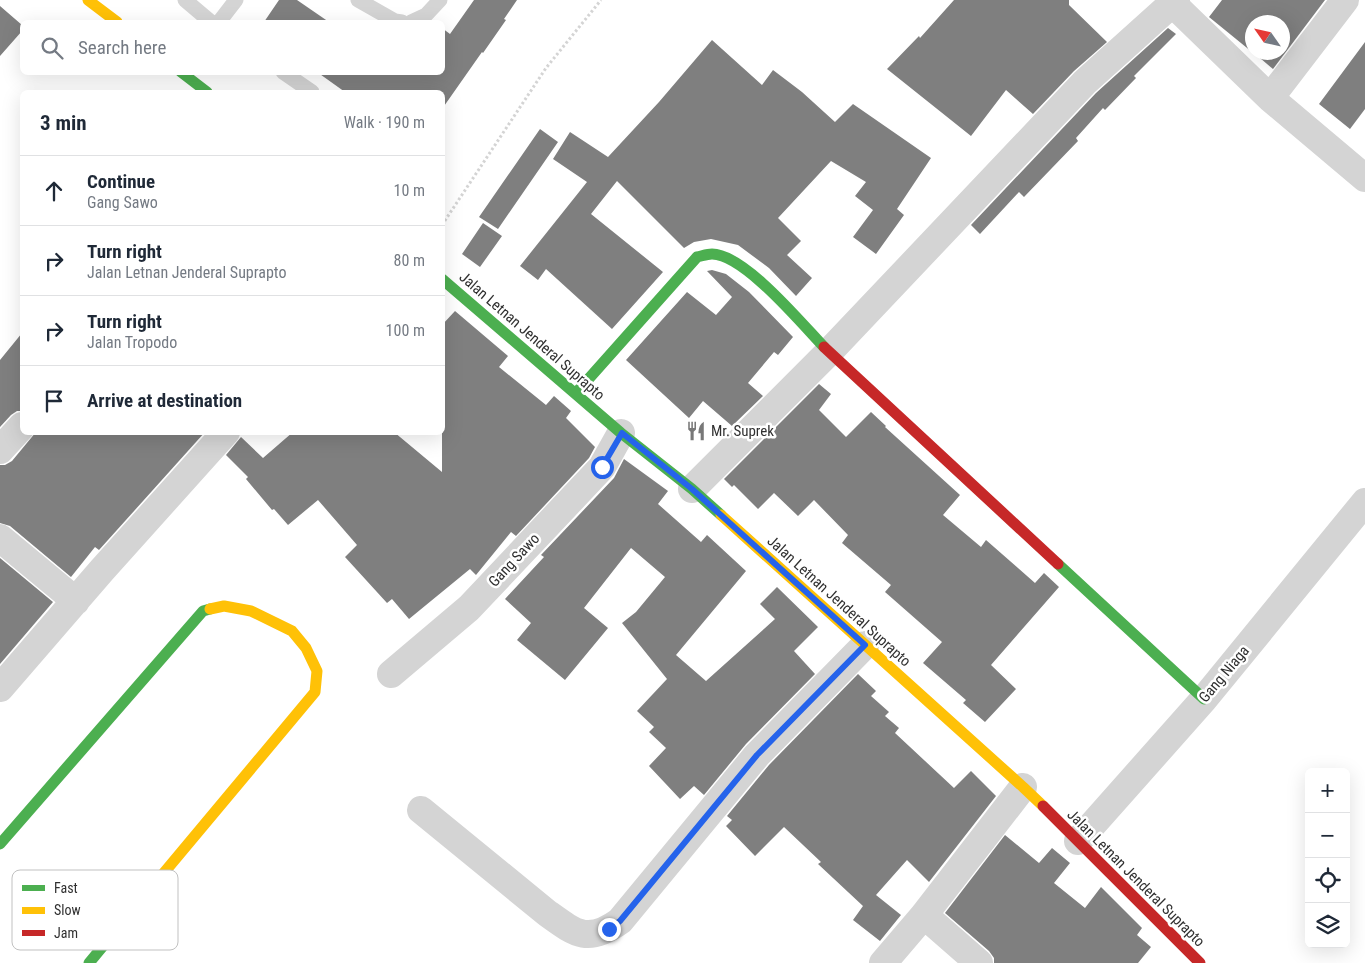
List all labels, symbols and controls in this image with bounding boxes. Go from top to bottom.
north arrow [1245,15,1290,60]
search box [20,20,445,75]
icon: search [38,34,66,62]
text: Search here [78,36,166,59]
text: 3 min [40,111,87,135]
text: Walk · 190 m [344,113,425,132]
text: Continue [87,170,155,193]
icon: ahead [40,177,68,205]
text: 10 m [393,181,425,200]
text: Gang Sawo [87,193,158,212]
text: Turn right [87,240,162,263]
icon: right [40,247,68,275]
text: 80 m [393,251,425,270]
text: Jalan Letnan Jenderal Suprapto [87,263,286,282]
street label: Jalan Letnan Jenderal Suprapto [456,268,608,404]
text: Turn right [87,310,162,333]
icon: right [40,317,68,345]
text: 100 m [386,321,425,340]
text: Jalan Tropodo [87,333,177,352]
icon: arrive [40,387,68,415]
text: Arrive at destination [87,389,242,412]
restaurant icon: Mr. Suprek [685,420,707,442]
place label: Mr. Suprek [711,422,774,440]
route start [591,456,614,479]
street label: Gang Sawo [485,530,543,590]
street label: Jalan Letnan Jenderal Suprapto [763,532,915,670]
street label: Gang Niaga [1195,642,1253,706]
map controls [1305,768,1350,948]
button: + [1305,768,1350,813]
street label: Jalan Letnan Jenderal Suprapto [1064,806,1208,950]
button: − [1305,813,1350,858]
button: locate [1305,858,1350,903]
legend [12,870,178,950]
text: Fast [54,880,78,896]
text: Slow [54,902,81,918]
button: layers [1305,903,1350,948]
route end [598,918,621,941]
text: Jam [54,925,78,941]

